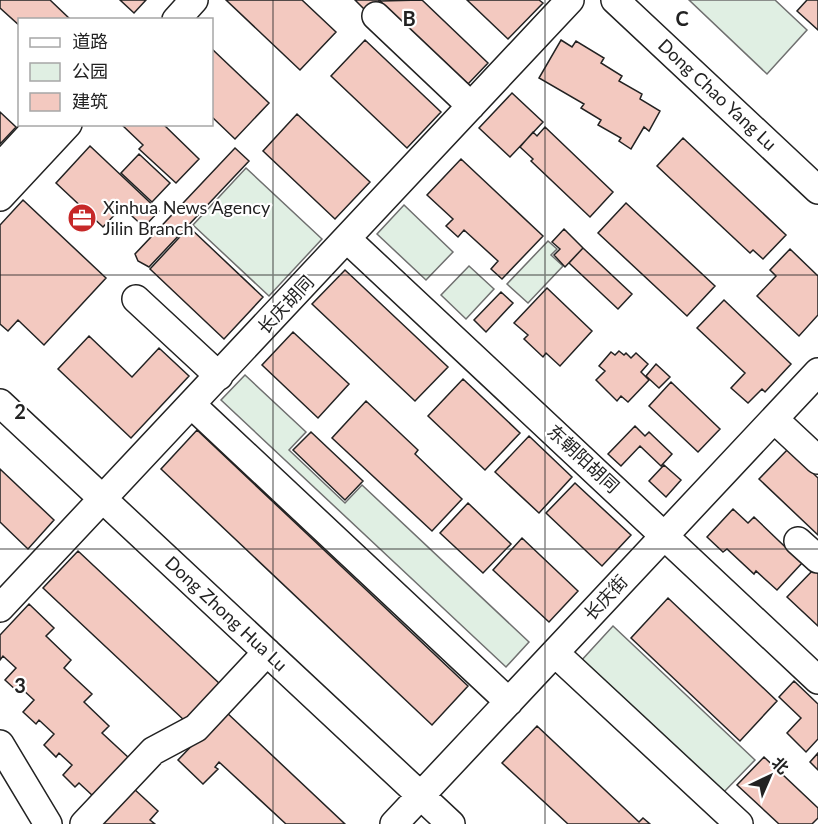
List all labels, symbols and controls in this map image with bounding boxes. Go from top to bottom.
text: B [402,6,416,30]
text: C [675,6,689,30]
legend [18,18,213,126]
text: 道路 [72,30,108,52]
street label: Dong Chao Yang Lu [654,34,781,155]
text: 公园 [72,60,108,82]
text: 建筑 [72,90,108,112]
place label: Xinhua News Agency Jilin Branch [103,196,271,239]
office icon: Xinhua News Agency Jilin Branch [66,202,98,234]
street label: 长庆胡同 [253,270,318,338]
text: 2 [14,399,26,423]
street label: 东朝阳胡同 [543,420,624,497]
street label: Dong Zhong Hua Lu [161,551,292,675]
street label: 长庆街 [579,570,632,625]
text: 3 [14,673,26,697]
north arrow [740,746,800,806]
text: 北 [768,752,793,777]

